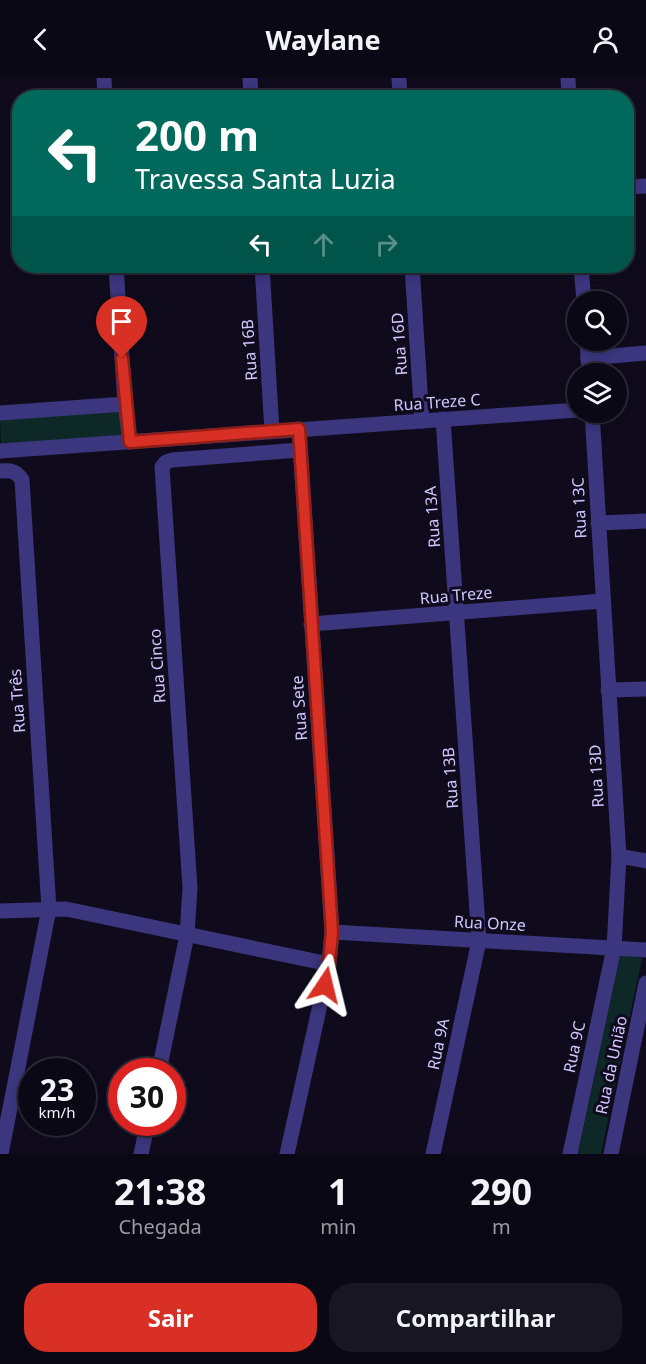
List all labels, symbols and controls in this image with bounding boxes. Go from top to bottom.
text: Waylane [265,21,381,58]
icon: back [24,23,57,56]
icon: person [589,23,622,56]
text: 200 m [135,106,259,163]
icon: left [36,114,114,192]
text: Travessa Santa Luzia [135,160,396,197]
icon: left [244,228,277,261]
icon: ahead [307,228,340,261]
icon: right [370,228,403,261]
map controls [567,291,627,423]
button: search [567,291,627,351]
pin [96,296,147,358]
icon: arrive [105,305,138,338]
street label: Rua 16D [386,312,412,376]
street label: Rua 16B [236,318,262,382]
button: layers [567,363,627,423]
street label: Rua Treze C [393,388,481,416]
street label: Rua 13C [566,477,592,539]
street label: Rua 13A [419,485,445,548]
street label: Rua Treze [419,581,493,609]
street label: Rua Cinco [143,628,171,704]
street label: Rua Três [4,668,30,734]
street label: Rua Sete [286,675,312,741]
street label: Rua 13D [583,744,609,808]
street label: Rua 13B [437,746,463,810]
street label: Rua Onze [454,910,526,936]
position arrow [293,953,357,1017]
street label: Rua da União [590,1014,632,1116]
street label: Rua 9A [422,1015,454,1072]
street label: Rua 9C [558,1019,590,1075]
speed limit sign: 30 [108,1058,186,1136]
text: 23 [40,1069,74,1110]
text: km/h [39,1102,75,1122]
text: 21:38 [114,1167,206,1216]
text: 1 [328,1167,349,1216]
text: 290 [470,1167,532,1216]
text: Chegada [118,1213,202,1240]
text: min [320,1213,356,1240]
text: m [492,1213,511,1240]
button: Sair [24,1283,317,1352]
button: Compartilhar [329,1283,622,1352]

